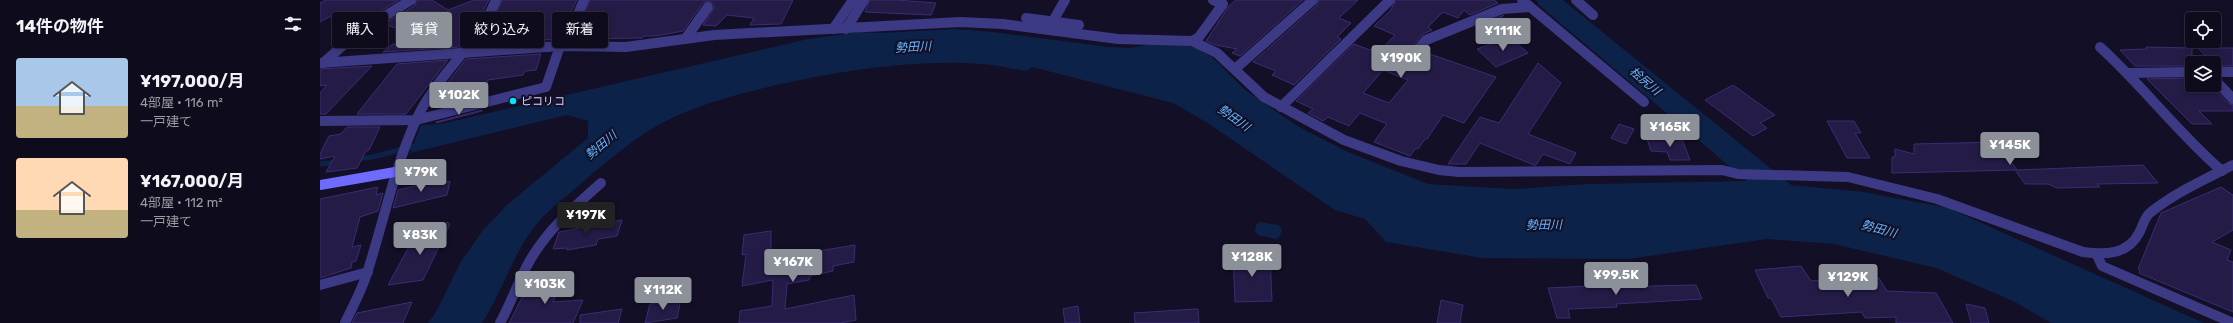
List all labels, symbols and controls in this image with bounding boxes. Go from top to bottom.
chip: 購入 [332,12,388,48]
chip: 賃貸 [396,12,452,48]
chip: 絞り込み [460,12,544,48]
chip: 新着 [552,12,608,48]
map controls [2185,12,2221,92]
button: locate [2185,12,2221,48]
icon: filters [282,13,304,35]
text: 14件の物件 [16,16,104,36]
pin: ¥111K [1475,18,1531,52]
text: ¥111K [1485,23,1521,38]
water label: 勢田川 [895,39,933,55]
pin: ¥190K [1373,45,1429,79]
text: ¥190K [1380,50,1422,65]
button: layers [2185,56,2221,92]
water label: 桧尻川 [1627,64,1665,99]
text: ¥197,000/月 [140,71,245,91]
icon: home [48,74,96,122]
pin: ¥102K [431,82,487,116]
text: ¥102K [438,87,480,102]
text: 4部屋 · 116 m² [140,95,223,110]
place label: ピコリコ [521,95,565,108]
marker: ピコリコ [508,96,518,106]
water label: 勢田川 [1215,102,1254,135]
text: 一戸建て [140,114,192,129]
pin: ¥165K [1642,114,1698,148]
text: ¥165K [1650,119,1690,134]
water label: 勢田川 [583,127,621,162]
pin: ¥145K [1982,132,2038,166]
text: ¥145K [1989,137,2031,152]
pin: ¥79K [397,159,445,193]
text: ¥79K [404,164,438,179]
text: ¥167,000/月 [140,171,244,191]
icon: home [48,174,96,222]
text: 4部屋 · 112 m² [140,195,223,210]
pin: ¥197K [558,202,614,236]
text: ¥197K [566,207,606,222]
text: 一戸建て [140,214,192,229]
water label: 勢田川 [1526,218,1564,232]
water label: 勢田川 [1860,218,1900,241]
pin: ¥83K [396,222,444,256]
text: ¥83K [403,227,437,242]
pin: ¥128K [1224,244,1280,278]
pin: ¥167K [765,249,821,283]
text: ¥128K [1231,249,1273,264]
text: ¥167K [773,254,813,269]
pin: ¥99.5K [1583,262,1649,296]
pin: ¥129K [1820,264,1876,298]
text: ¥99.5K [1593,267,1639,282]
text: ¥129K [1828,269,1868,284]
pin: ¥103K [517,271,573,305]
text: ¥103K [524,276,566,291]
pin: ¥112K [635,277,691,311]
text: ¥112K [644,282,682,297]

